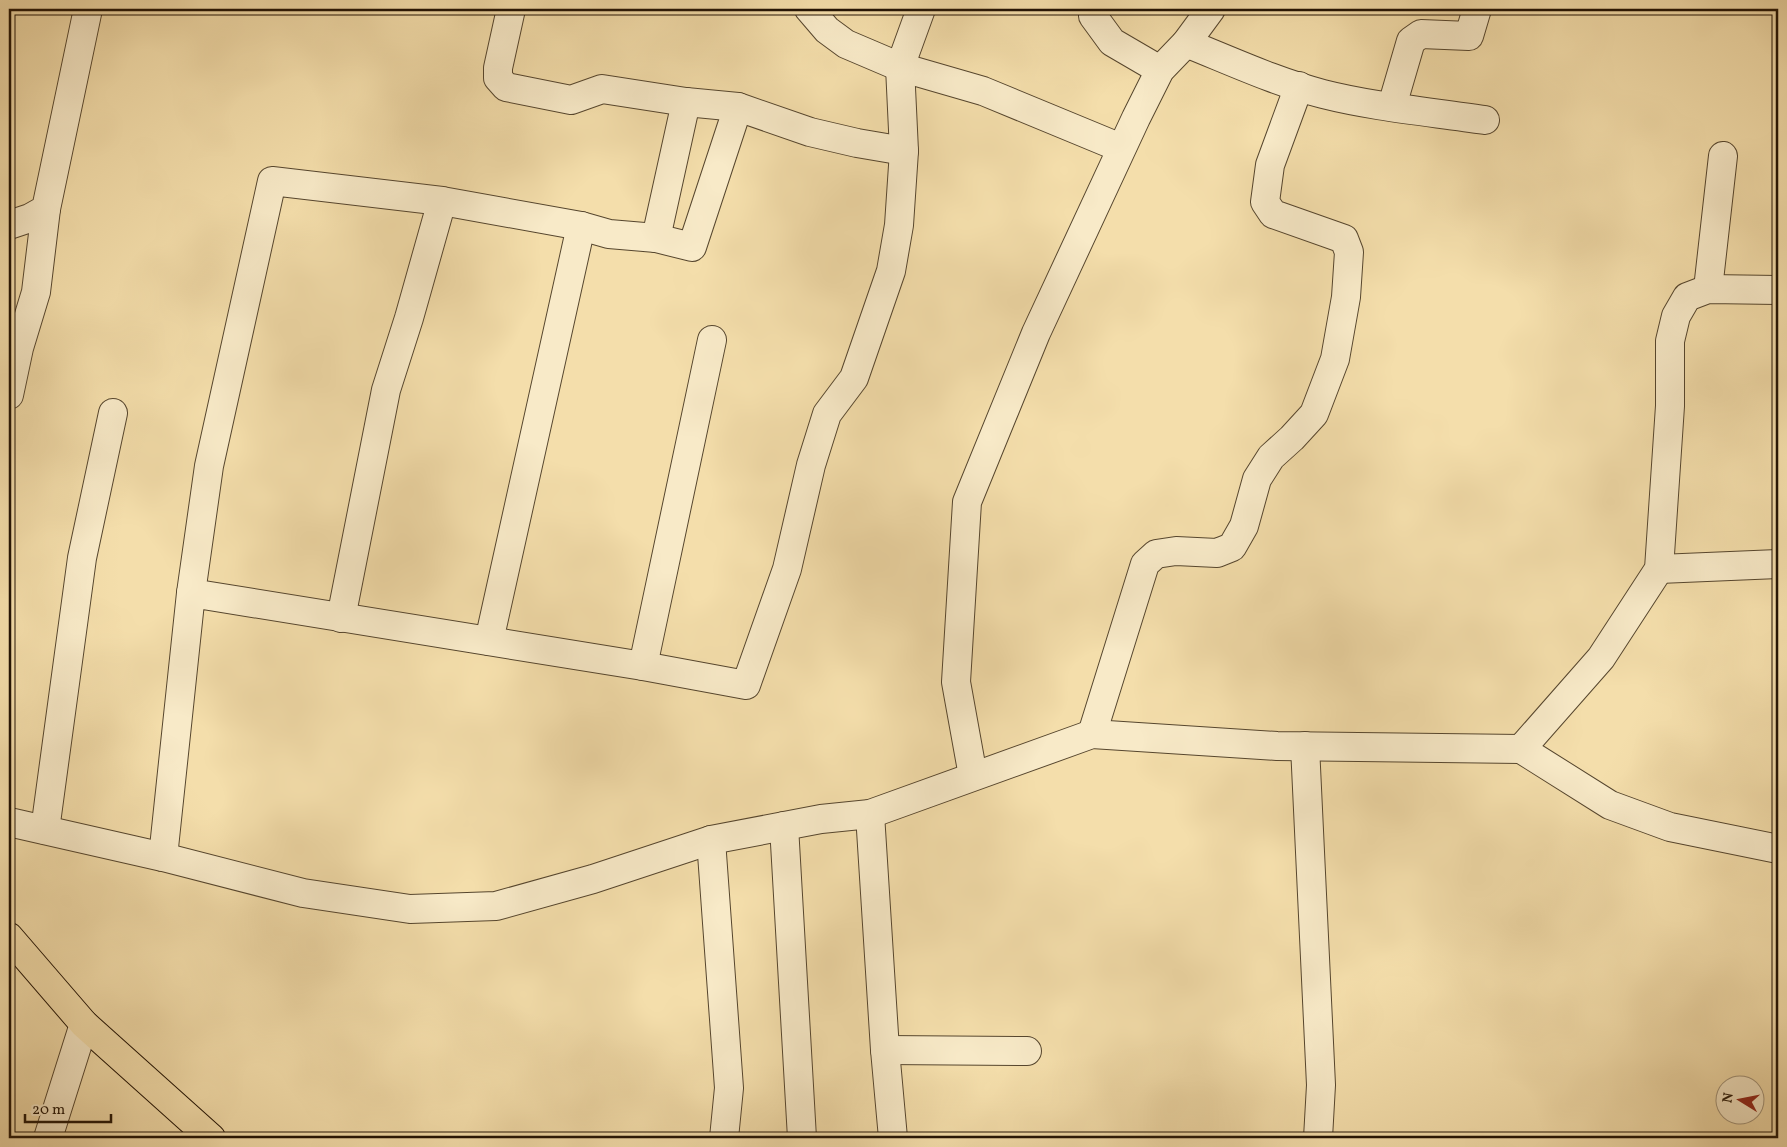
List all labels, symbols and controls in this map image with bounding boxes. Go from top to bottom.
north arrow [1714,1074,1764,1124]
text: N [1718,1091,1739,1105]
scale bar [25,1092,111,1124]
text: 20 m [32,1100,65,1121]

